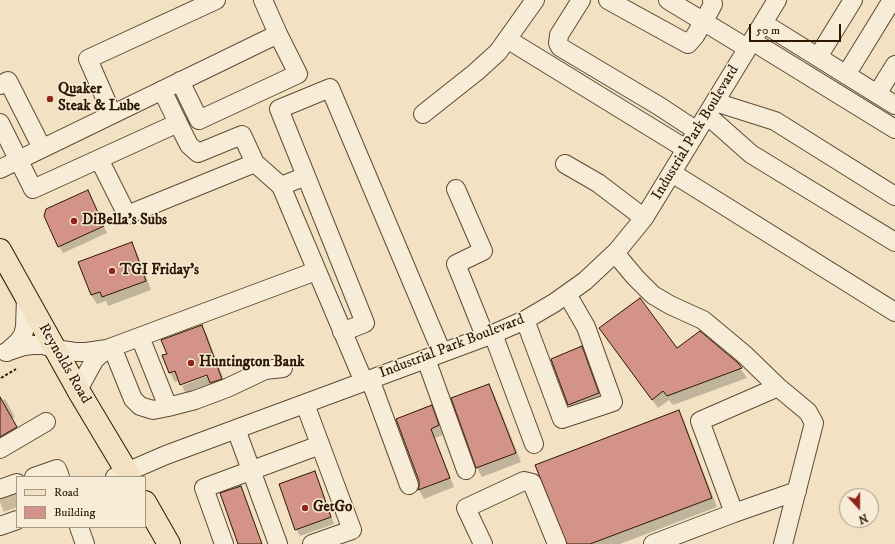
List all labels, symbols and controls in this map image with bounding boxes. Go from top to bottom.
scale bar [751,16,843,42]
text: 50 m [756,23,780,38]
street label: Industrial Park Boulevard [649,62,743,204]
place label: Quaker Steak & Lube [58,81,140,116]
marker: Quaker Steak & Lube [45,94,55,104]
place label: DiBella’s Subs [82,212,167,230]
marker: DiBella’s Subs [69,216,79,226]
place label: TGI Friday's [120,262,199,280]
marker: TGI Friday's [107,266,117,276]
street label: Industrial Park Boulevard [377,311,527,383]
street label: Reynolds Road [34,321,94,407]
place label: Huntington Bank [199,354,304,372]
marker: Huntington Bank [186,358,196,368]
legend [16,476,146,528]
text: Road [54,485,79,500]
north arrow [839,488,879,528]
place label: GetGo [313,499,352,517]
marker: GetGo [300,503,310,513]
text: Building [54,505,95,520]
text: N [856,510,870,526]

